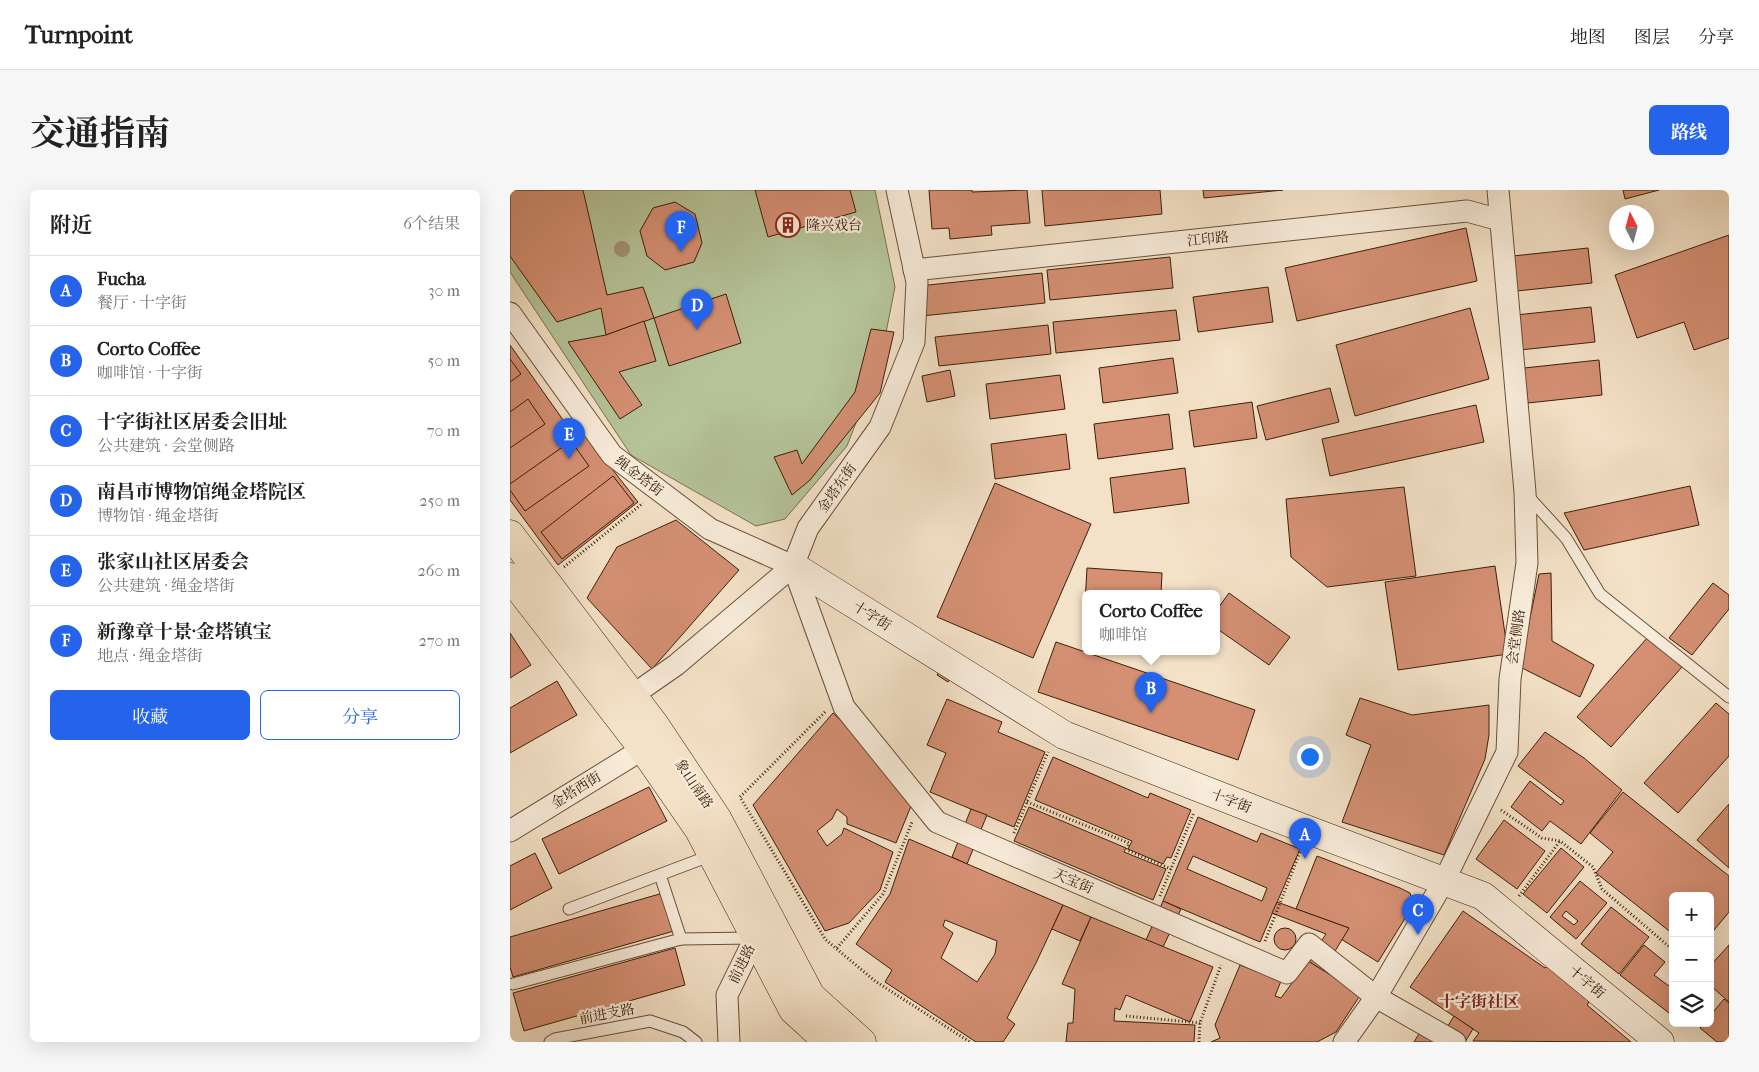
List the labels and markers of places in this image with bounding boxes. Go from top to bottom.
pin: F [665,211,697,252]
building icon: 隆兴戏台 [775,212,801,238]
place label: 隆兴戏台 [806,217,862,234]
pin: D [681,289,713,330]
pin: E [553,418,585,459]
pin: B [1135,672,1167,713]
pin: A [1289,818,1321,859]
pin: C [1402,894,1434,935]

